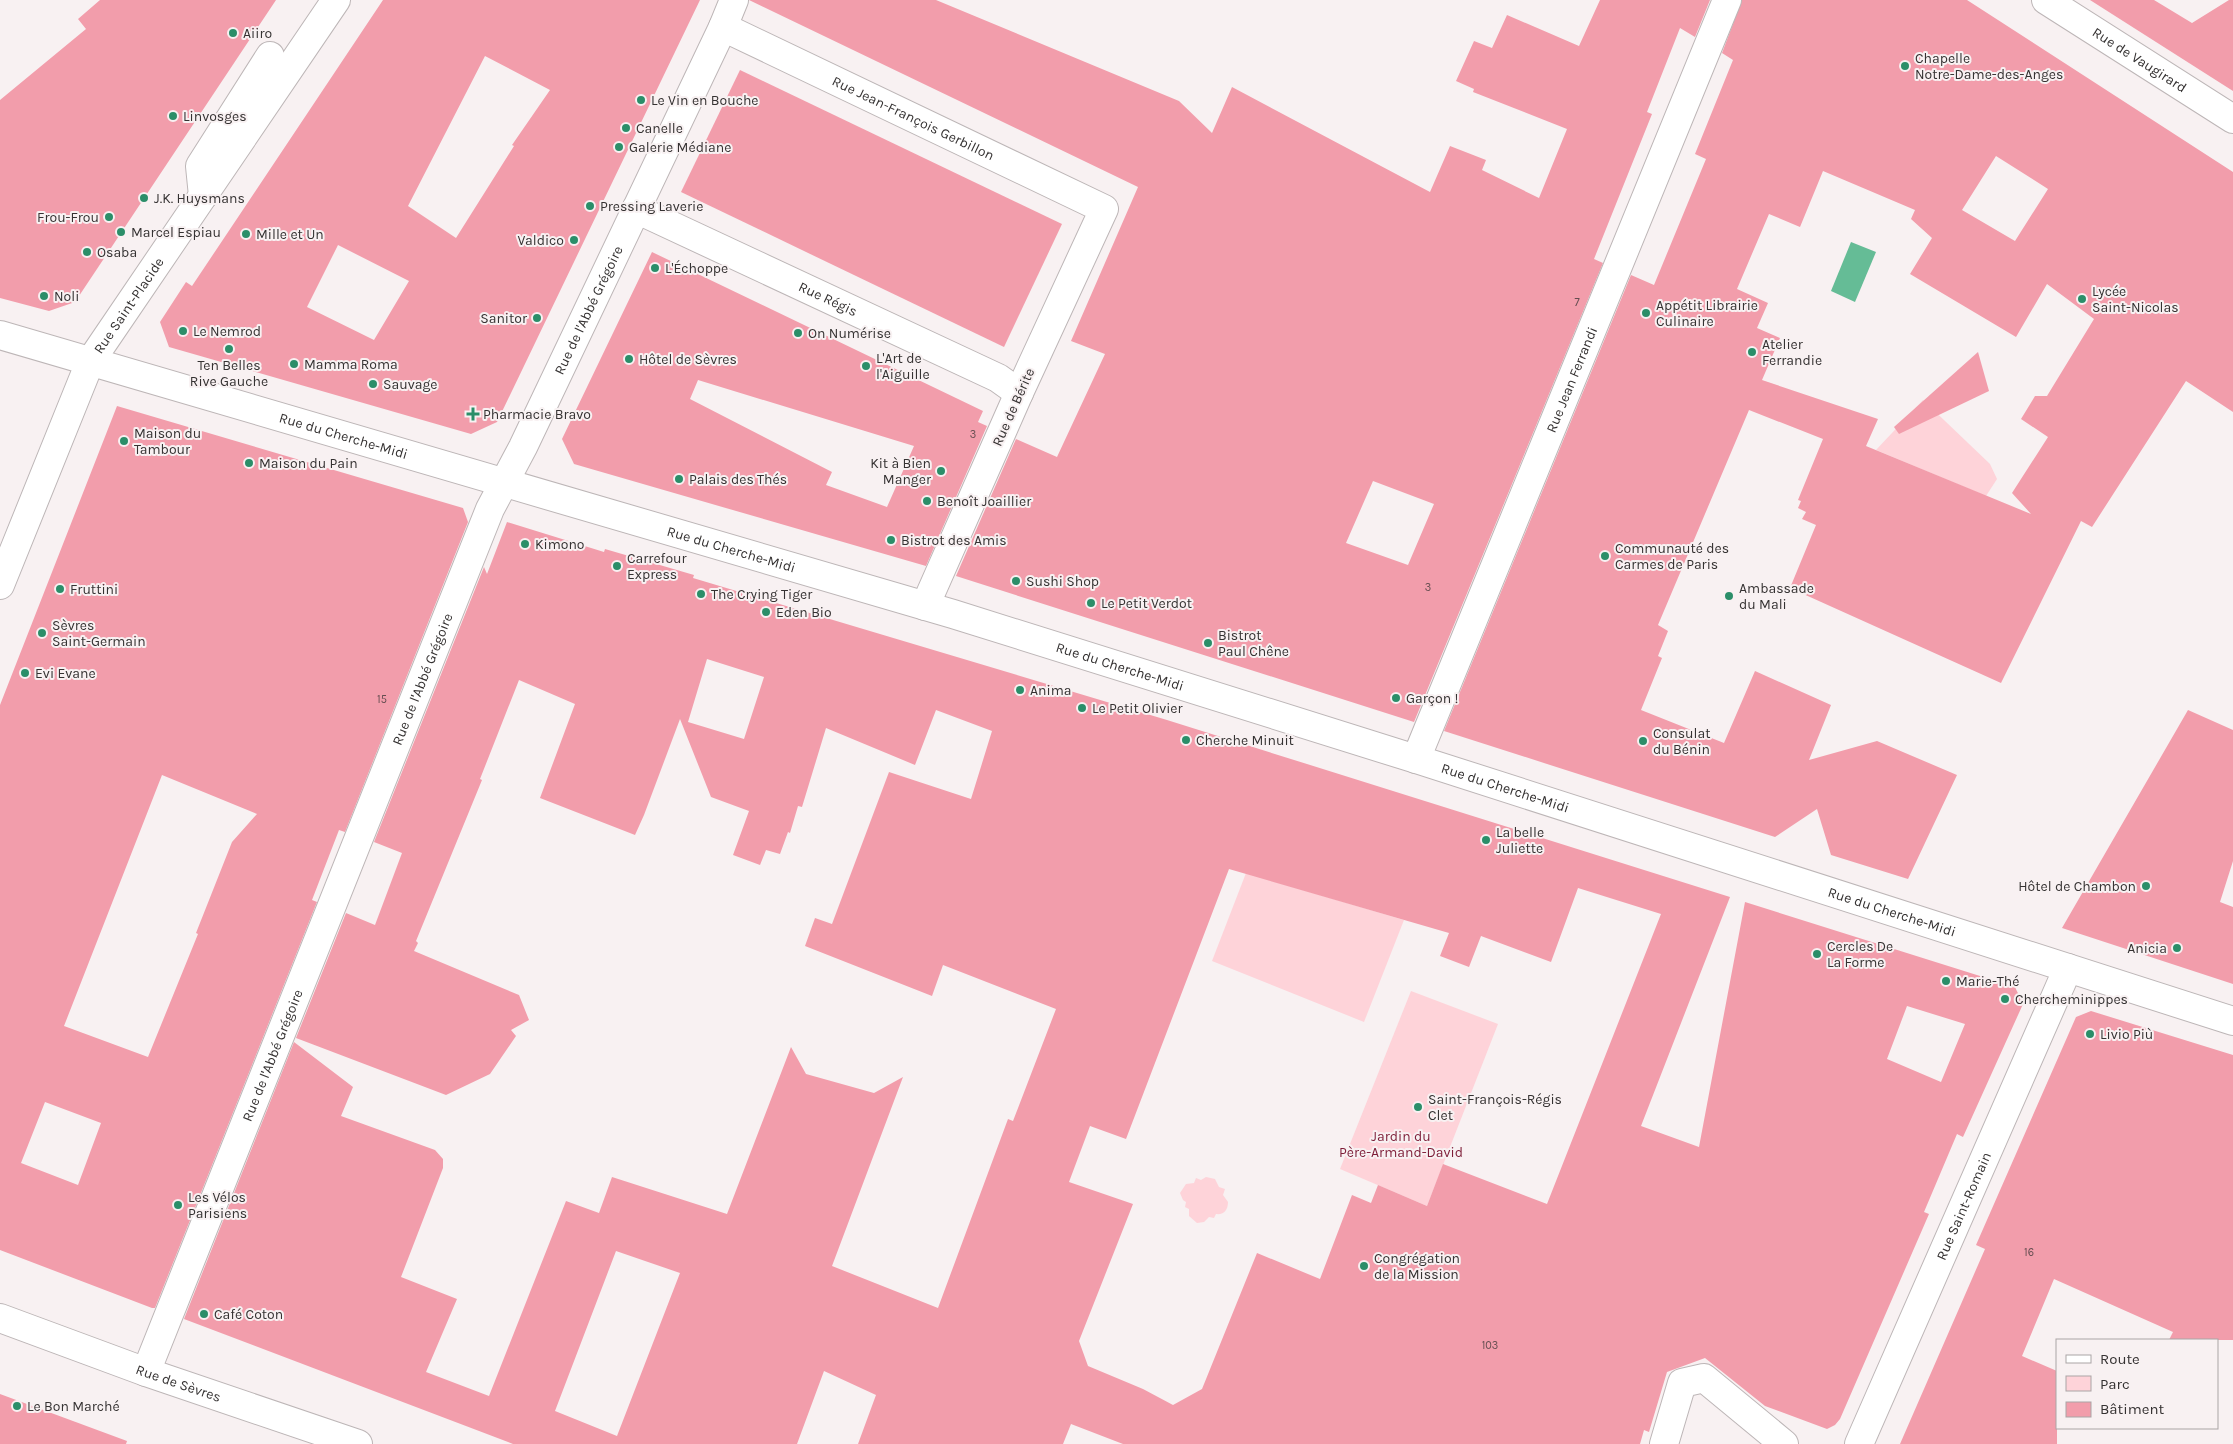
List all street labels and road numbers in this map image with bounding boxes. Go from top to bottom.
street label: Rue de Vaugirard [2089,24,2190,96]
street label: Rue Jean-François Gerbillon [829,72,997,164]
street label: Rue de l'Abbé Grégoire [551,243,627,377]
street label: Rue Saint-Placide [90,254,168,357]
street label: Rue Régis [796,278,860,320]
street label: Rue Jean Ferrandi [1543,324,1601,435]
street label: Rue de Bérite [989,365,1038,449]
street label: Rue du Cherche-Midi [277,409,410,463]
street label: Rue du Cherche-Midi [665,523,798,576]
street label: Rue de l'Abbé Grégoire [389,611,457,748]
street label: Rue du Cherche-Midi [1054,639,1186,695]
street label: Rue du Cherche-Midi [1439,760,1571,817]
street label: Rue du Cherche-Midi [1826,884,1958,941]
street label: Rue de l'Abbé Grégoire [239,987,307,1124]
street label: Rue Saint-Romain [1933,1149,1995,1263]
street label: Rue de Sèvres [133,1361,223,1406]

